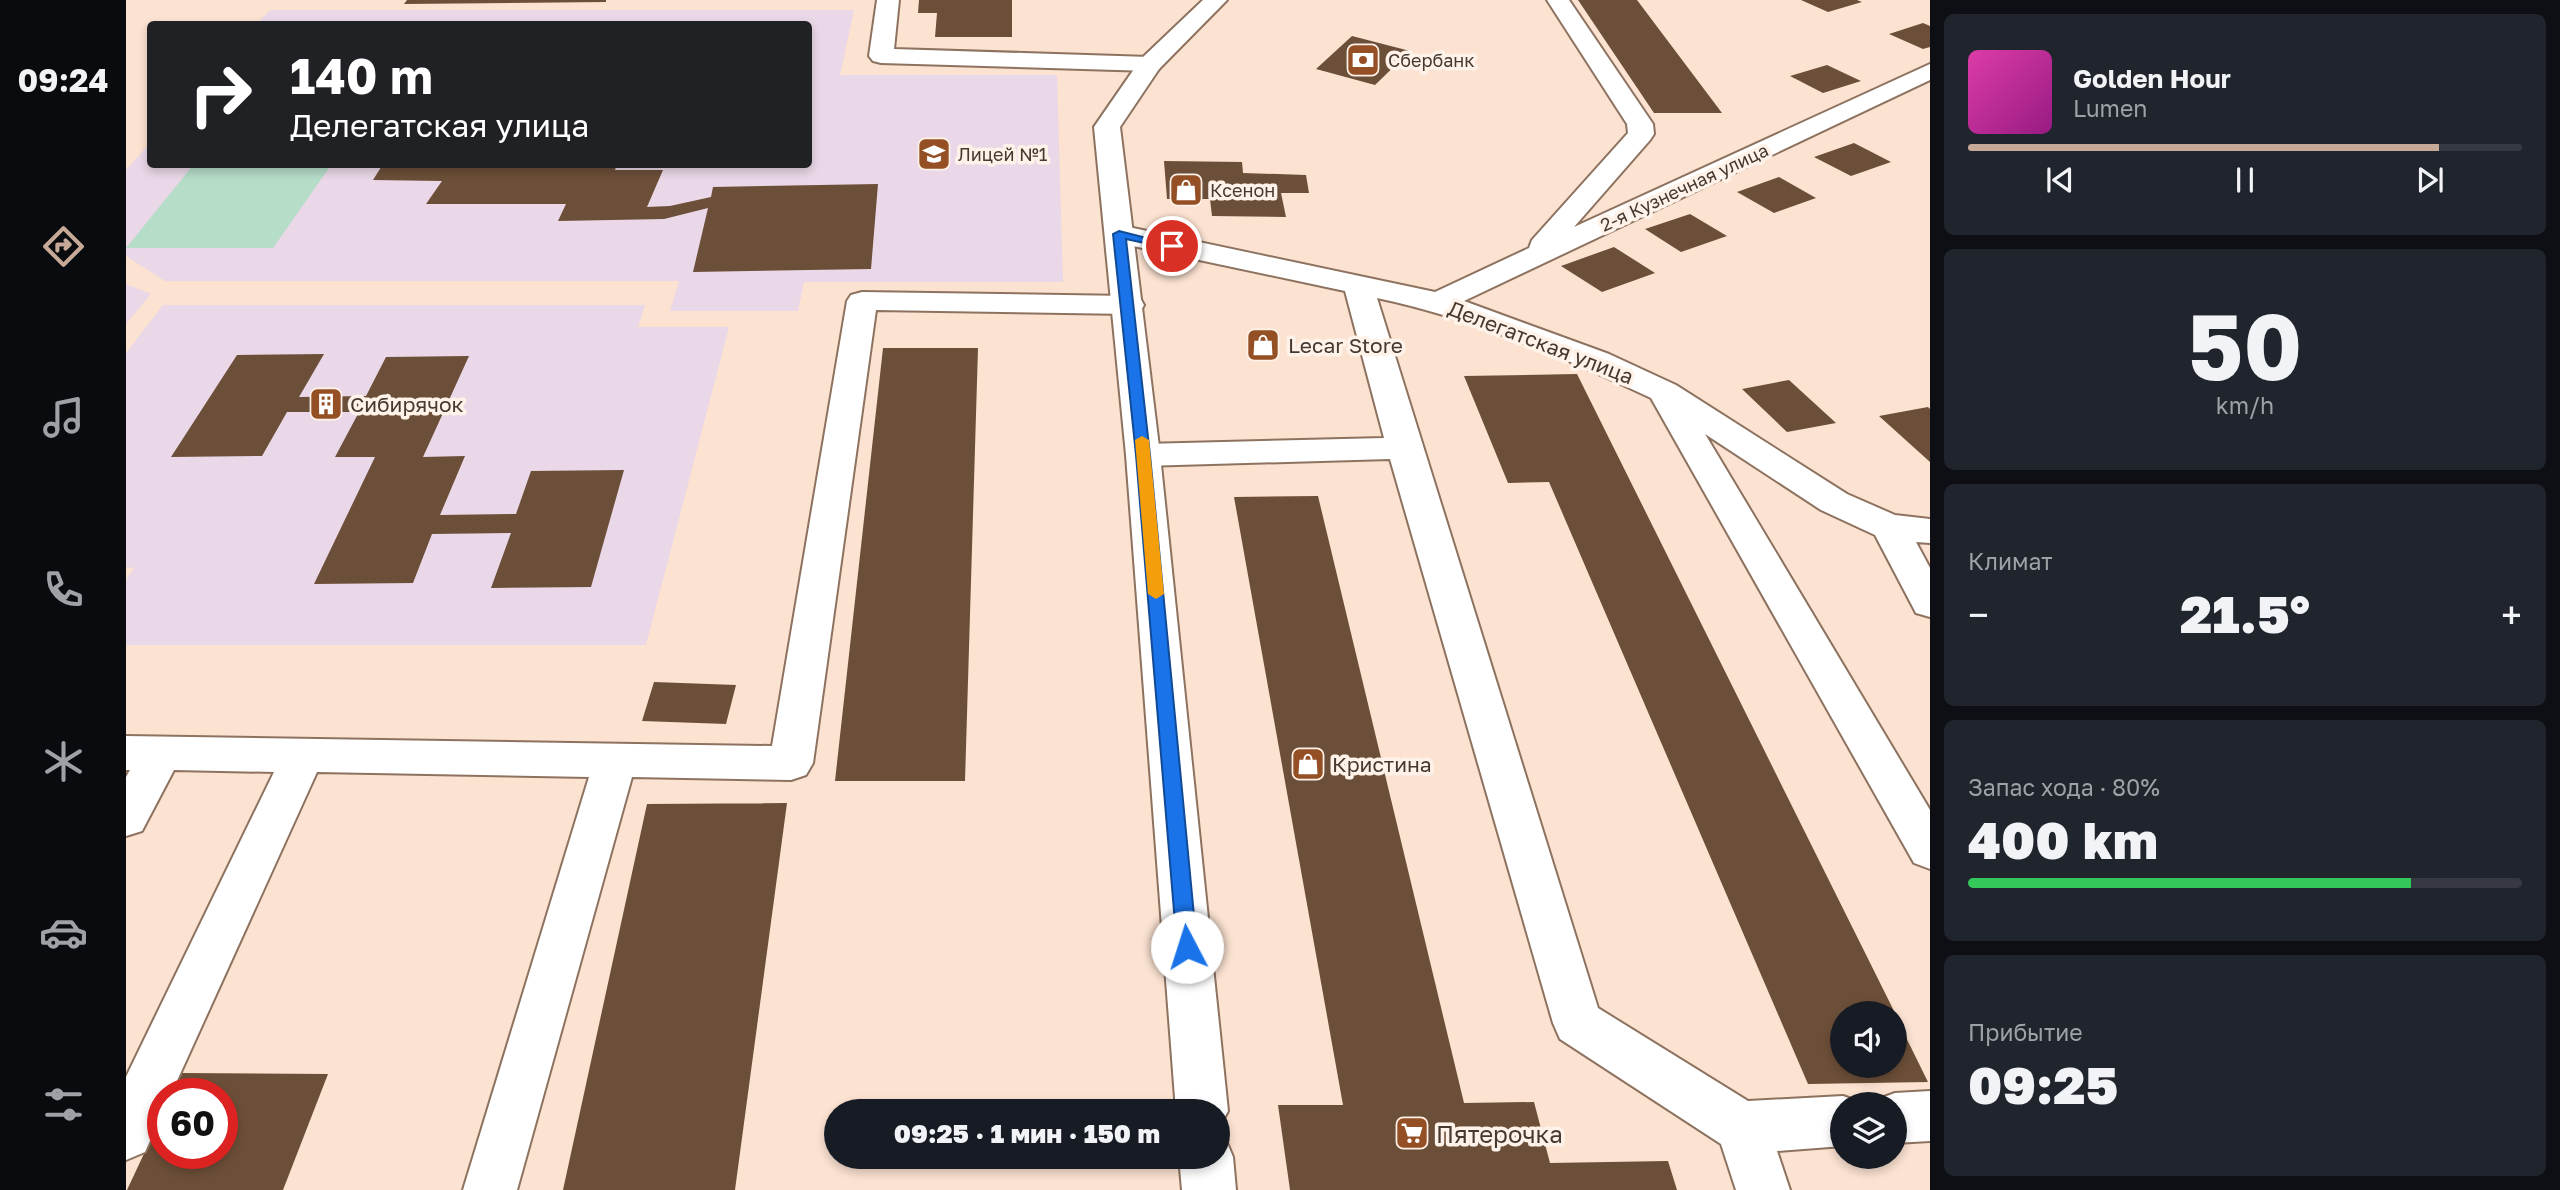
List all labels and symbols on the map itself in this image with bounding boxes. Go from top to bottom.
bank icon: Сбербанк [1344,41,1382,79]
place label: Сбербанк [1388,49,1475,71]
school or university icon: Лицей №1 [915,135,953,173]
street label: 2-я Кузнечная улица [1596,138,1772,236]
place label: Лицей №1 [958,143,1048,165]
shop icon: Ксенон [1167,171,1205,209]
place label: Ксенон [1210,179,1275,201]
pin [1142,216,1202,276]
street label: Делегатская улица [1445,295,1637,389]
shop icon: Lecar Store [1244,326,1282,364]
place label: Lecar Store [1288,332,1403,358]
building icon: Сибирячок [307,385,345,423]
place label: Сибирячок [350,391,464,417]
shop icon: Кристина [1289,745,1327,783]
place label: Кристина [1332,751,1432,777]
position arrow [1150,910,1224,984]
speed limit sign: 60 [147,1078,238,1169]
supermarket icon: Пятерочка [1393,1114,1431,1152]
place label: Пятерочка [1436,1119,1563,1148]

